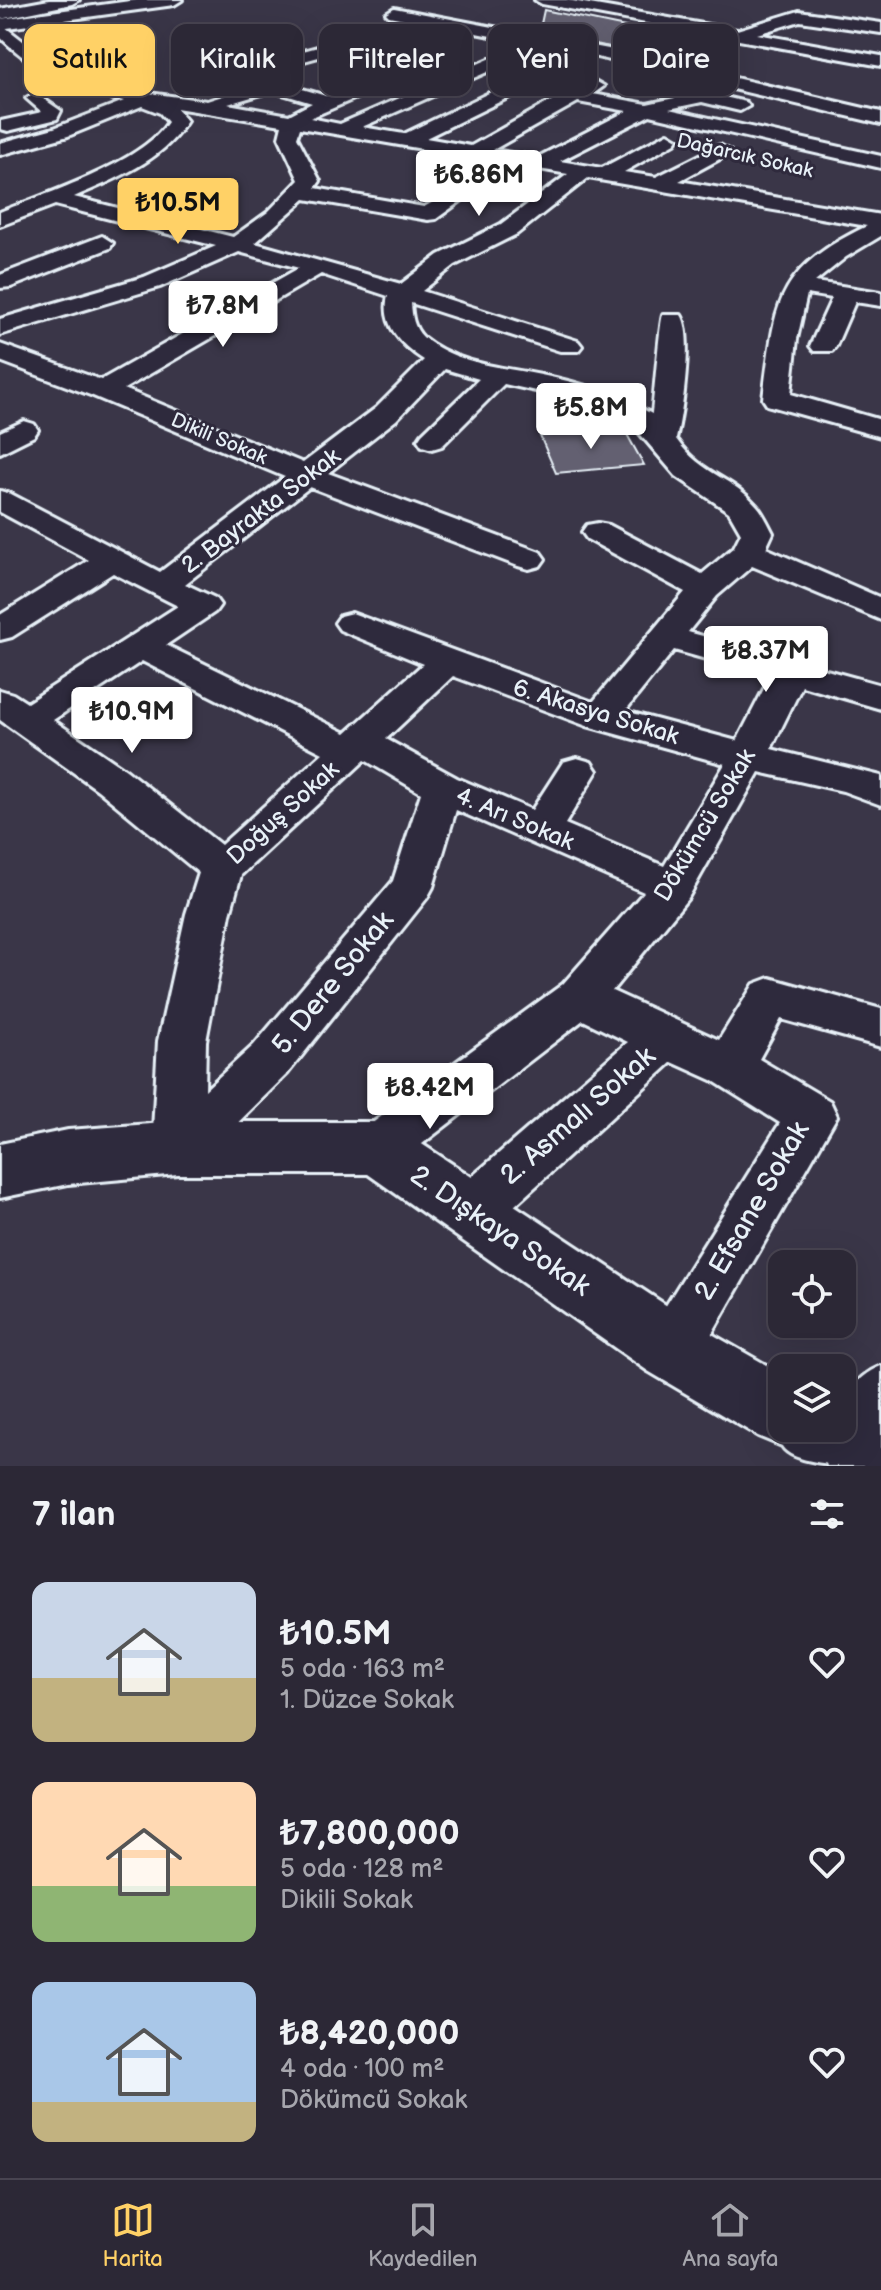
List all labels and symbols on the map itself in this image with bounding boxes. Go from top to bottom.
street label: Dağarcık Sokak [674,129,816,183]
pin: ₺6.86M [414,150,544,218]
pin: ₺10.5M [113,178,243,246]
pin: ₺7.8M [167,281,279,349]
pin: ₺5.8M [535,383,647,451]
street label: Dikili Sokak [167,408,271,470]
street label: 2. Bayrakta Sokak [176,442,346,580]
pin: ₺8.37M [701,626,831,694]
street label: 6. Akasya Sokak [509,673,683,751]
pin: ₺10.9M [67,687,197,755]
street label: Dökümcü Sokak [648,743,762,907]
street label: Doğuş Sokak [221,755,345,871]
street label: 4. Arı Sokak [451,781,579,857]
street label: 5. Dere Sokak [265,905,401,1061]
street label: 2. Asmalı Sokak [494,1040,662,1192]
pin: ₺8.42M [365,1063,495,1131]
street label: 2. Efsane Sokak [688,1116,817,1306]
street label: 2. Dışkaya Sokak [404,1159,596,1304]

